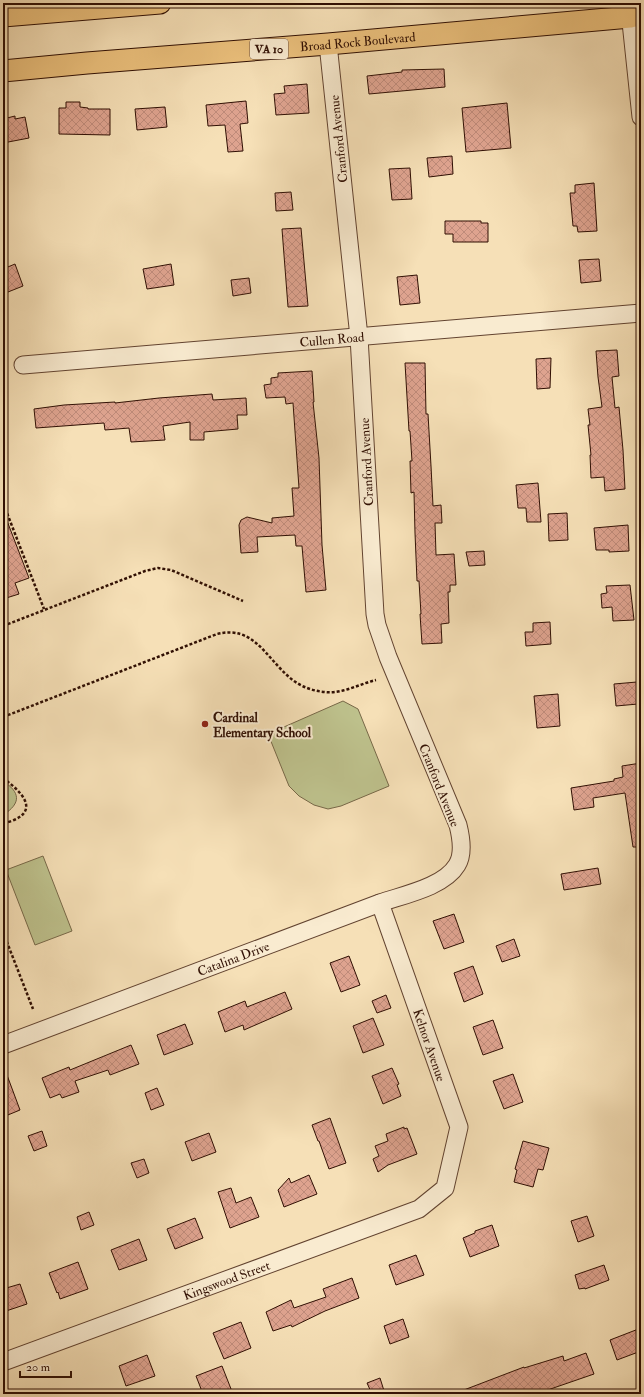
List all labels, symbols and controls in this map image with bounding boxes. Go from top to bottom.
street label: Broad Rock Boulevard [299,29,417,55]
road number: VA 10 [250,39,288,59]
street label: Cranford Avenue [326,94,352,184]
street label: Cullen Road [299,329,366,351]
street label: Cranford Avenue [357,417,377,506]
place label: Cardinal Elementary School [213,710,312,742]
marker: Cardinal Elementary School [200,719,210,729]
street label: Cranford Avenue [415,741,463,830]
street label: Catalina Drive [195,938,272,980]
street label: Kelnor Avenue [409,1007,449,1084]
street label: Kingswood Street [181,1258,272,1304]
scale bar [20,1353,71,1379]
text: 20 m [26,1360,51,1375]

